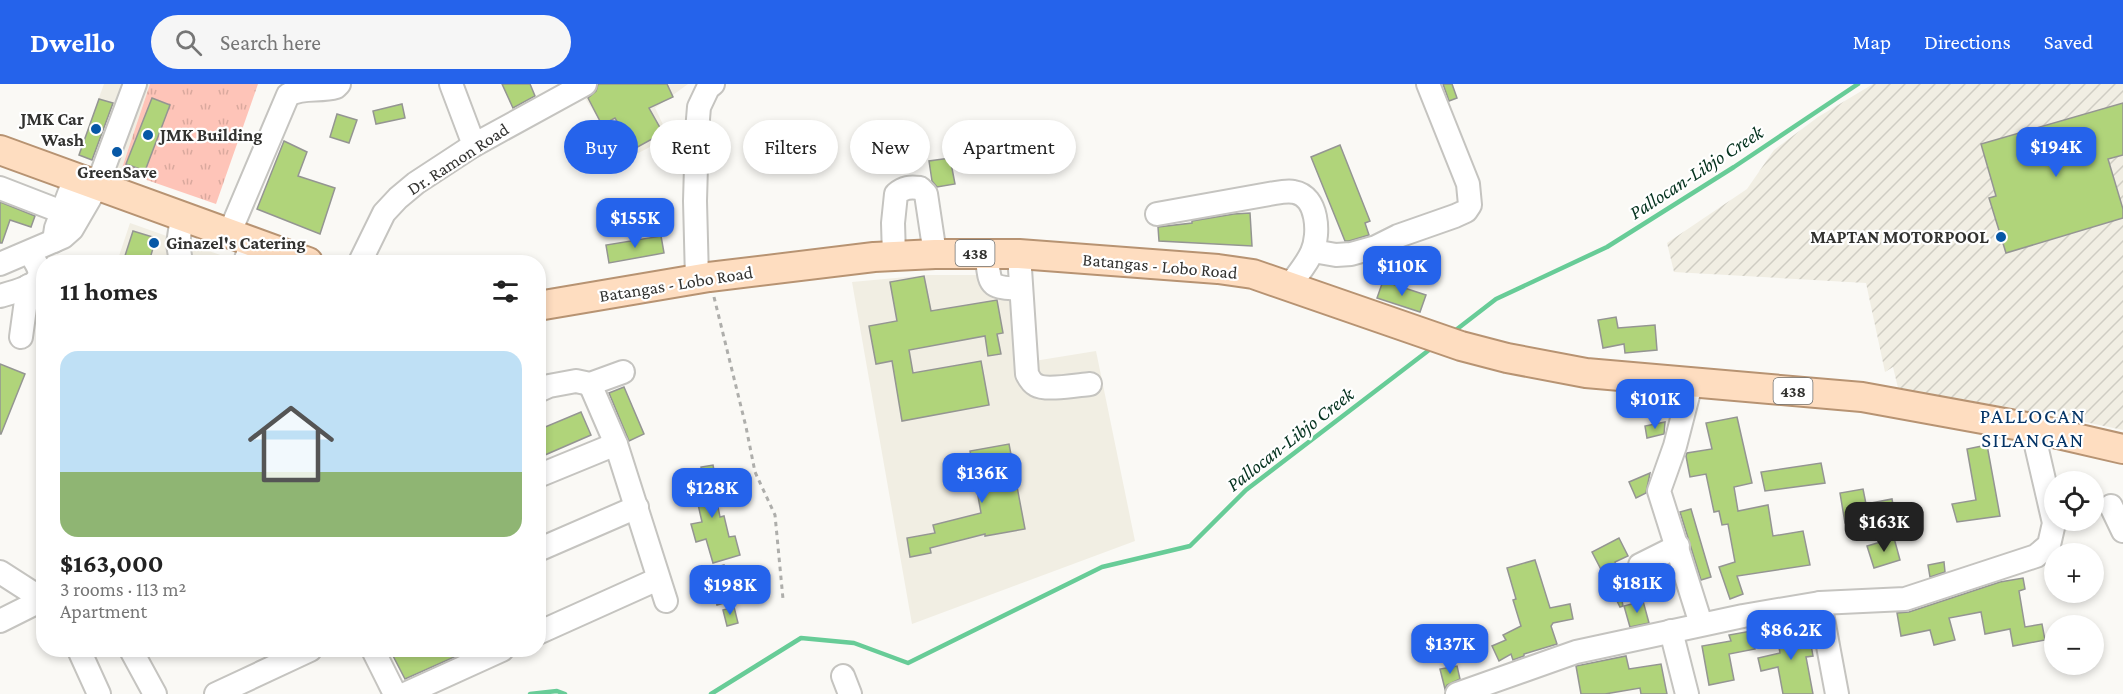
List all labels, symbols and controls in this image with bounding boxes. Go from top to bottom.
search box [151,15,571,69]
icon: search [172,26,205,59]
text: Dwello [30,27,115,58]
text: Search here [220,30,321,55]
text: Map [1853,30,1891,54]
text: Directions [1924,30,2011,54]
text: Saved [2044,30,2093,54]
place label: JMK Car Wash [18,109,85,150]
street label: Dr. Ramon Road [404,119,513,199]
chip: Buy [564,120,638,174]
chip: Rent [650,120,731,174]
chip: Filters [743,120,838,174]
chip: New [850,120,930,174]
chip: Apartment [942,120,1076,174]
water label: Pallocan-Libjo Creek [1625,120,1769,224]
marker: JMK Car Wash [89,122,103,136]
place label: JMK Building [158,125,262,145]
pin: $194K [2014,127,2098,178]
marker: JMK Building [141,128,155,142]
text: $194K [2030,135,2082,157]
marker: GreenSave [110,145,124,159]
place label: GreenSave [77,162,157,182]
pin: $155K [593,198,677,249]
text: $155K [610,206,660,228]
place label: MAPTAN MOTORPOOL [1810,227,1989,247]
marker: MAPTAN MOTORPOOL [1994,230,2008,244]
place label: Ginazel's Catering [166,233,306,253]
marker: Ginazel's Catering [147,236,161,250]
road number: 438 [956,240,994,266]
pin: $110K [1360,246,1444,297]
street label: Batangas - Lobo Road [1082,249,1239,283]
text: $110K [1377,254,1427,276]
street label: Batangas - Lobo Road [598,262,755,306]
icon: filters [489,275,522,308]
text: 11 homes [60,277,158,306]
road number: 438 [1774,378,1812,404]
pin: $101K [1613,379,1697,430]
water label: Pallocan-Libjo Creek [1222,382,1359,496]
text: $101K [1630,387,1680,409]
icon: home [237,390,345,498]
district label: PALLOCAN SILANGAN [1980,404,2086,452]
pin: $136K [940,453,1024,504]
text: $136K [957,461,1007,483]
pin: $128K [670,468,754,519]
map controls [2044,471,2104,675]
button: locate [2044,471,2104,531]
text: $128K [686,476,738,498]
pin: $163K [1842,502,1926,553]
text: $163K [1859,510,1909,532]
button: + [2044,543,2104,603]
text: $163,000 [60,549,164,578]
pin: $181K [1595,563,1679,614]
pin: $198K [688,565,772,616]
text: $181K [1612,571,1662,593]
text: $198K [704,573,756,595]
text: 3 rooms · 113 m² [60,578,186,600]
text: Apartment [60,600,147,622]
pin: $86.2K [1742,610,1840,661]
button: − [2044,615,2104,675]
text: $86.2K [1761,618,1821,640]
pin: $137K [1408,624,1492,675]
text: $137K [1425,632,1475,654]

